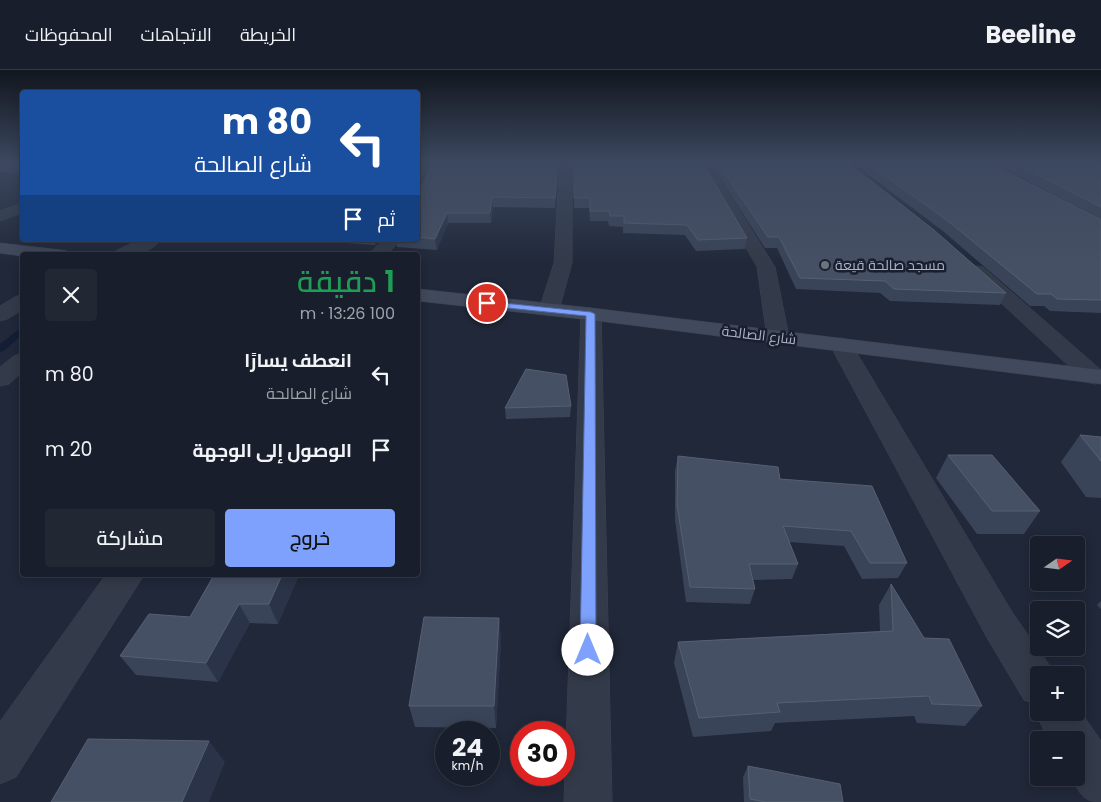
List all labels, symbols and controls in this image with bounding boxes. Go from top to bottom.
text: Beeline [985,18,1076,51]
text: المحفوظات [25,22,113,47]
text: الاتجاهات [141,22,212,47]
text: الخريطة [240,22,296,47]
text: 80 m [222,97,312,146]
icon: left [330,110,395,175]
text: شارع الصالحة [194,149,312,180]
icon: arrive [339,205,367,233]
text: ثم [377,206,395,233]
place label: مسجد صالحة قيعة [835,255,945,275]
marker: مسجد صالحة قيعة [819,259,831,271]
text: 1 دقيقة [297,260,395,303]
button: close [45,269,97,321]
pin [466,282,508,324]
icon: arrive [473,289,501,317]
text: 100 m · 13:26 [300,302,395,325]
street label: شارع الصالحة [721,321,797,349]
text: انعطف يسارًا [244,347,352,374]
text: 80 m [45,361,94,388]
icon: left [367,361,395,389]
text: شارع الصالحة [266,382,352,405]
text: 20 m [45,436,93,463]
icon: arrive [367,436,395,464]
text: الوصول إلى الوجهة [193,437,352,464]
button: مشاركة [45,509,215,567]
button: خروج [225,509,395,567]
north arrow [1030,536,1085,591]
map controls [1030,536,1085,786]
button: layers [1030,601,1085,656]
position arrow [561,623,613,675]
button: + [1030,666,1085,721]
speed limit sign: 30 [510,721,575,786]
text: 24 [452,730,483,765]
button: − [1030,731,1085,786]
text: km/h [452,757,483,774]

